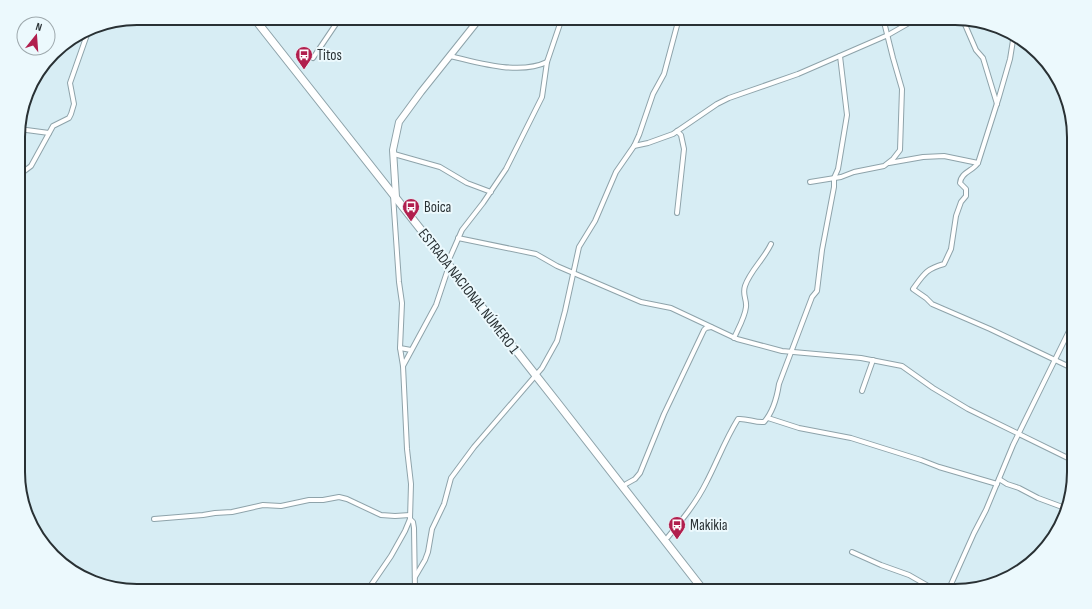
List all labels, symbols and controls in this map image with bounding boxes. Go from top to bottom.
north arrow [16,16,56,56]
text: N [34,20,44,34]
bus stop icon: Titos [294,45,314,70]
place label: Titos [317,46,342,65]
bus stop icon: Boica [401,197,421,222]
place label: Boica [424,198,451,217]
street label: ESTRADA NACIONAL NÚMERO 1 [414,225,524,358]
bus stop icon: Makikia [667,515,687,540]
place label: Makikia [690,516,728,535]

